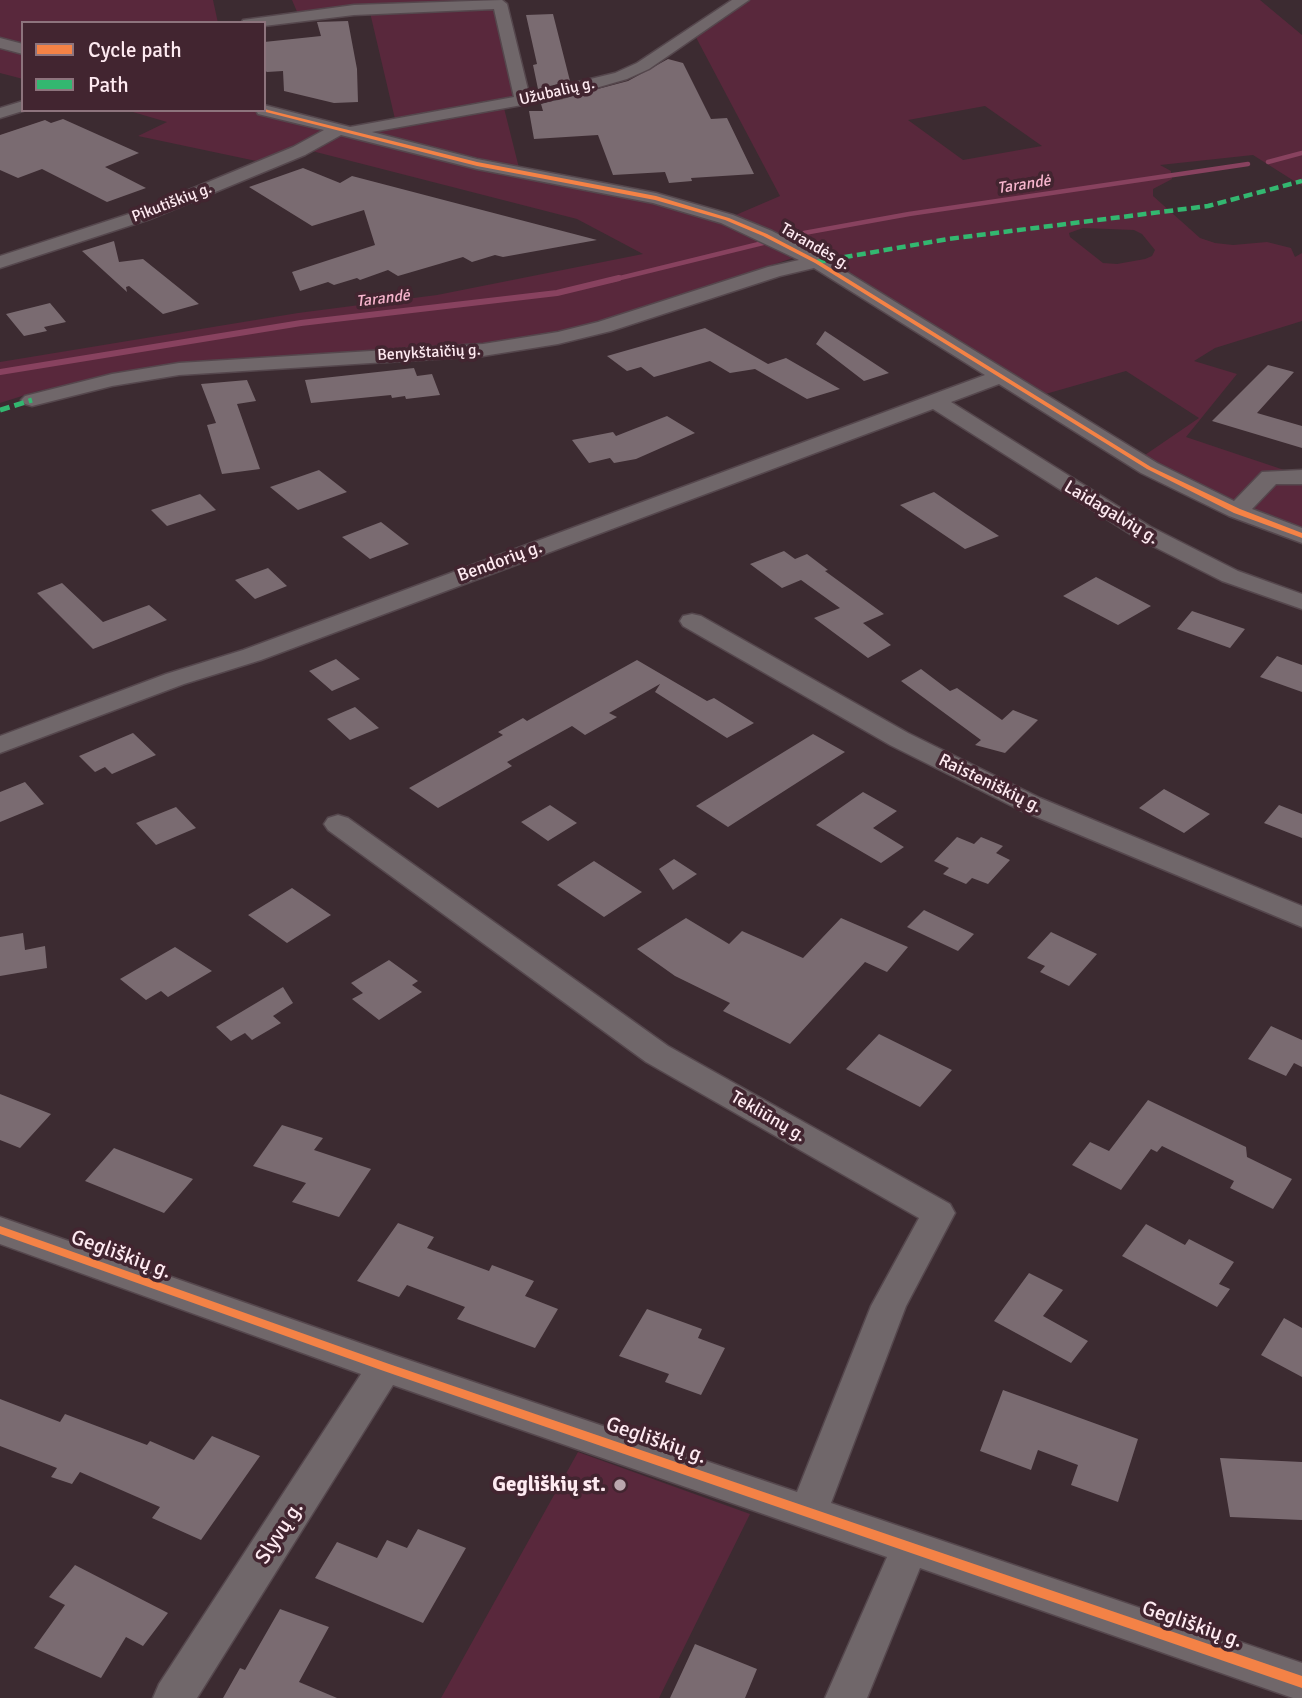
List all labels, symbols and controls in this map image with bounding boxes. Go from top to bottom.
legend [21,21,266,112]
text: Cycle path [88,37,182,63]
text: Path [88,72,129,98]
street label: Užubalių g. [518,74,596,110]
water label: Tarandė [996,171,1052,199]
street label: Pikutiškių g. [129,179,215,227]
street label: Tarandės g. [777,219,853,275]
water label: Tarandė [355,286,411,312]
street label: Benykštaičių g. [377,341,481,365]
street label: Laidagalvių g. [1060,476,1162,550]
street label: Bendorių g. [455,537,545,587]
street label: Raisteniškių g. [935,750,1045,818]
street label: Tekliūnų g. [727,1087,809,1147]
street label: Gegliškių g. [67,1225,175,1285]
street label: Gegliškių g. [602,1412,710,1470]
place label: Gegliškių st. [492,1472,606,1498]
marker: Gegliškių st. [612,1477,628,1493]
street label: Slyvų g. [250,1497,310,1569]
street label: Gegliškių g. [1138,1596,1246,1654]

